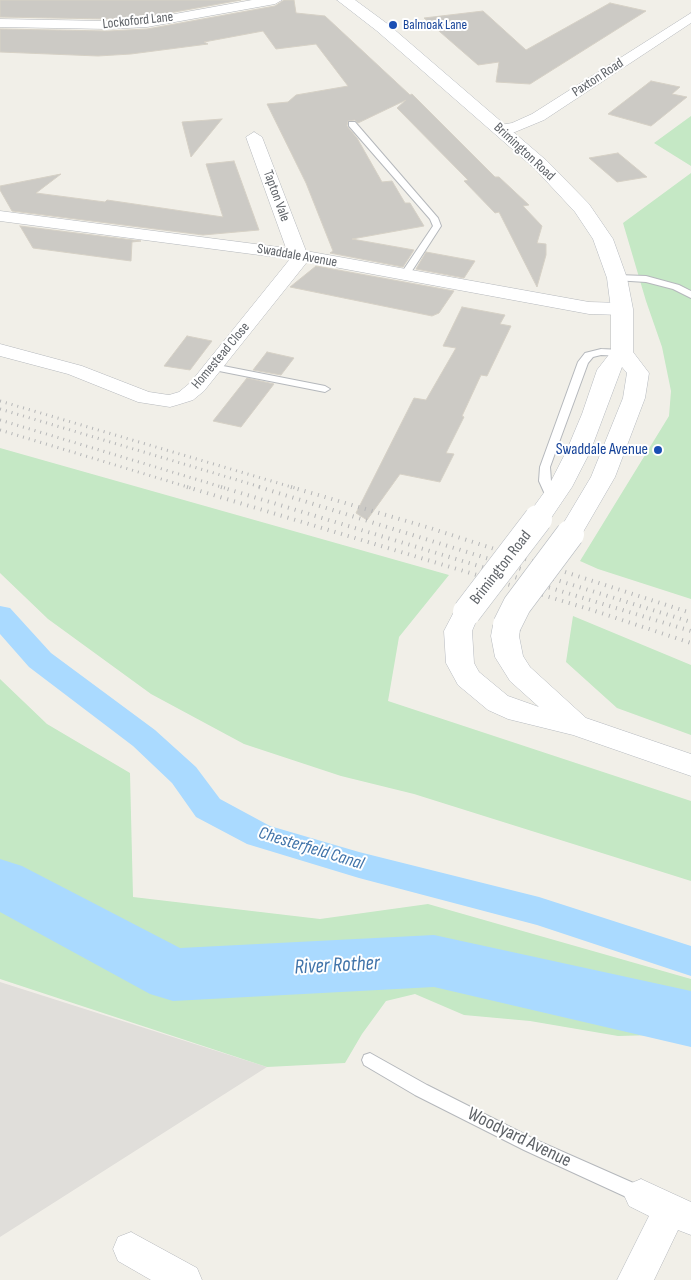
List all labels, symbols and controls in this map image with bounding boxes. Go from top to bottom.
street label: Lockoford Lane [102,9,174,33]
place label: Balmoak Lane [403,17,467,33]
marker: Balmoak Lane [387,19,399,31]
street label: Paxton Road [569,55,627,101]
street label: Brimington Road [490,119,558,185]
street label: Tapton Vale [259,168,293,224]
street label: Swaddale Avenue [256,241,338,271]
street label: Homestead Close [188,319,254,393]
place label: Swaddale Avenue [556,440,648,460]
marker: Swaddale Avenue [652,444,664,456]
street label: Brimington Road [466,527,536,609]
water label: Chesterfield Canal [256,823,366,875]
water label: River Rother [294,951,380,981]
street label: Woodyard Avenue [463,1103,575,1173]

